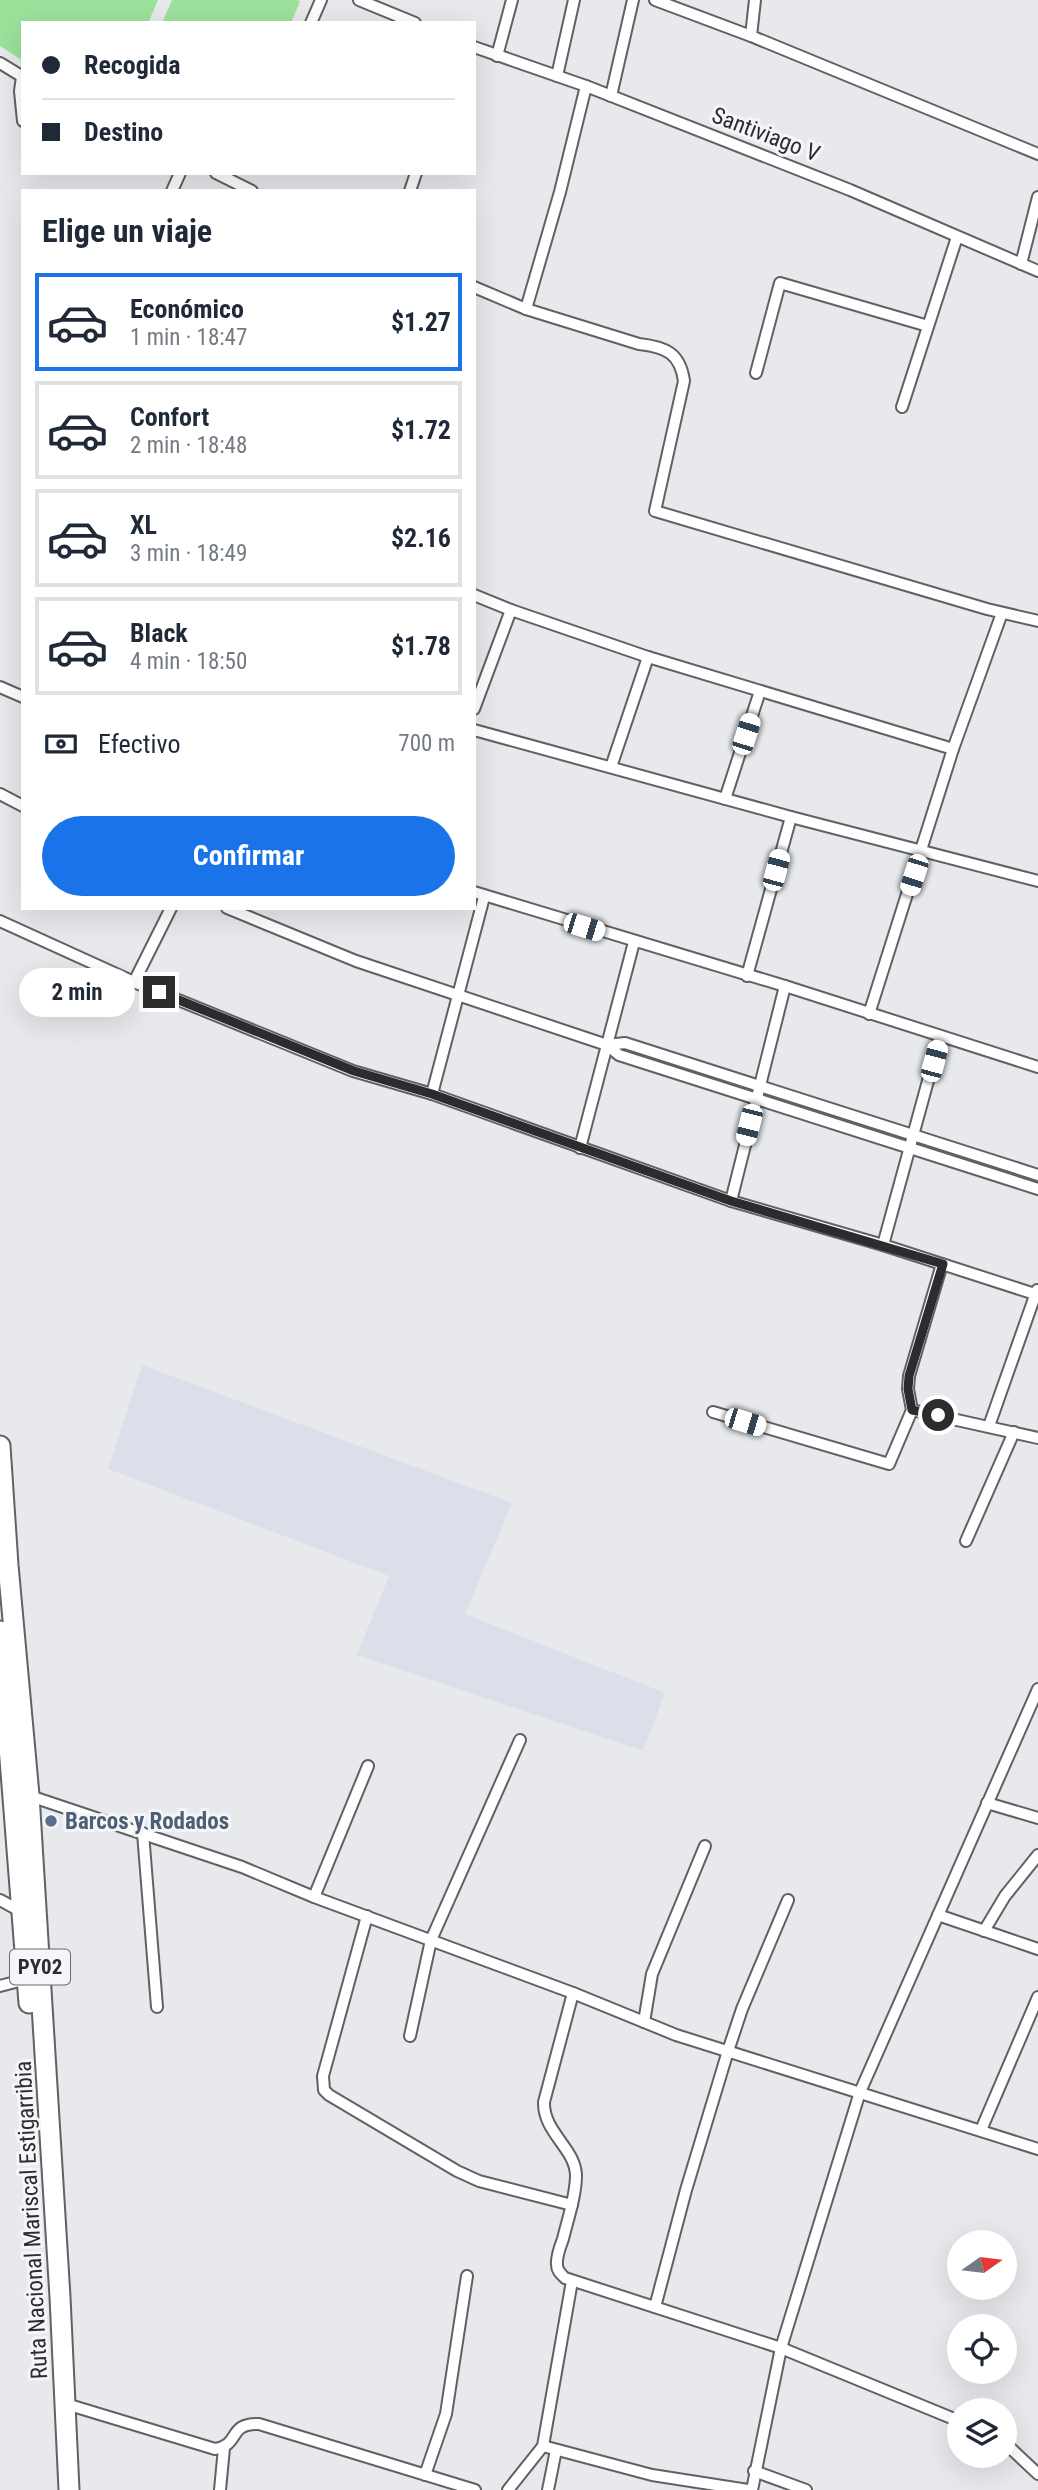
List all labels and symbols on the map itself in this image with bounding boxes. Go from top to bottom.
street label: Santiviago V [708,102,824,167]
car [730,711,763,757]
car [761,847,792,893]
car [898,852,931,898]
car [561,911,608,943]
callout: 2 min [19,968,134,1016]
route end [143,976,175,1008]
car [919,1038,950,1084]
car [734,1102,765,1148]
route start [922,1399,954,1431]
car [722,1406,769,1438]
place label: Barcos y Rodados [65,1808,229,1835]
marker: Barcos y Rodados [43,1813,59,1829]
road number: PY02 [10,1950,70,1984]
street label: Ruta Nacional Mariscal Estigarribia [10,2060,53,2380]
north arrow [947,2230,1017,2300]

